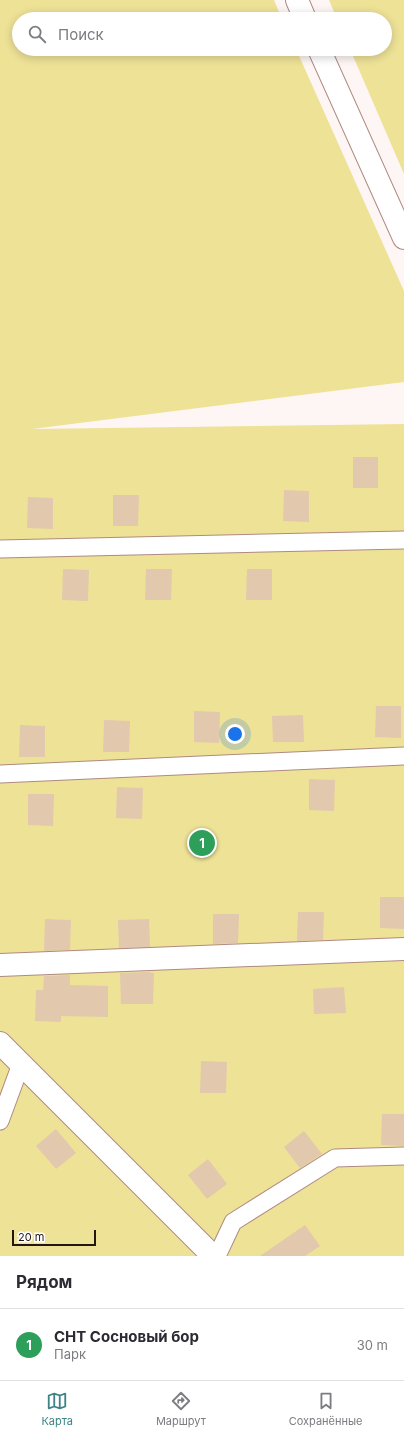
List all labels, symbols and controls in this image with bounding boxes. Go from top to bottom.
search box [12,12,392,56]
icon: search [26,23,48,45]
text: Поиск [58,25,104,44]
your location [225,724,245,744]
pin: 1 [189,828,215,858]
scale bar [12,1228,96,1247]
text: 20 m [18,1230,44,1244]
text: Рядом [16,1272,72,1292]
text: СНТ Сосновый бор [54,1327,199,1346]
text: 1 [26,1337,32,1353]
text: 30 m [357,1337,388,1353]
text: Парк [54,1346,86,1362]
tab: Карта [41,1390,73,1428]
tab: Маршрут [156,1390,206,1428]
tab: Сохранённые [289,1390,363,1428]

